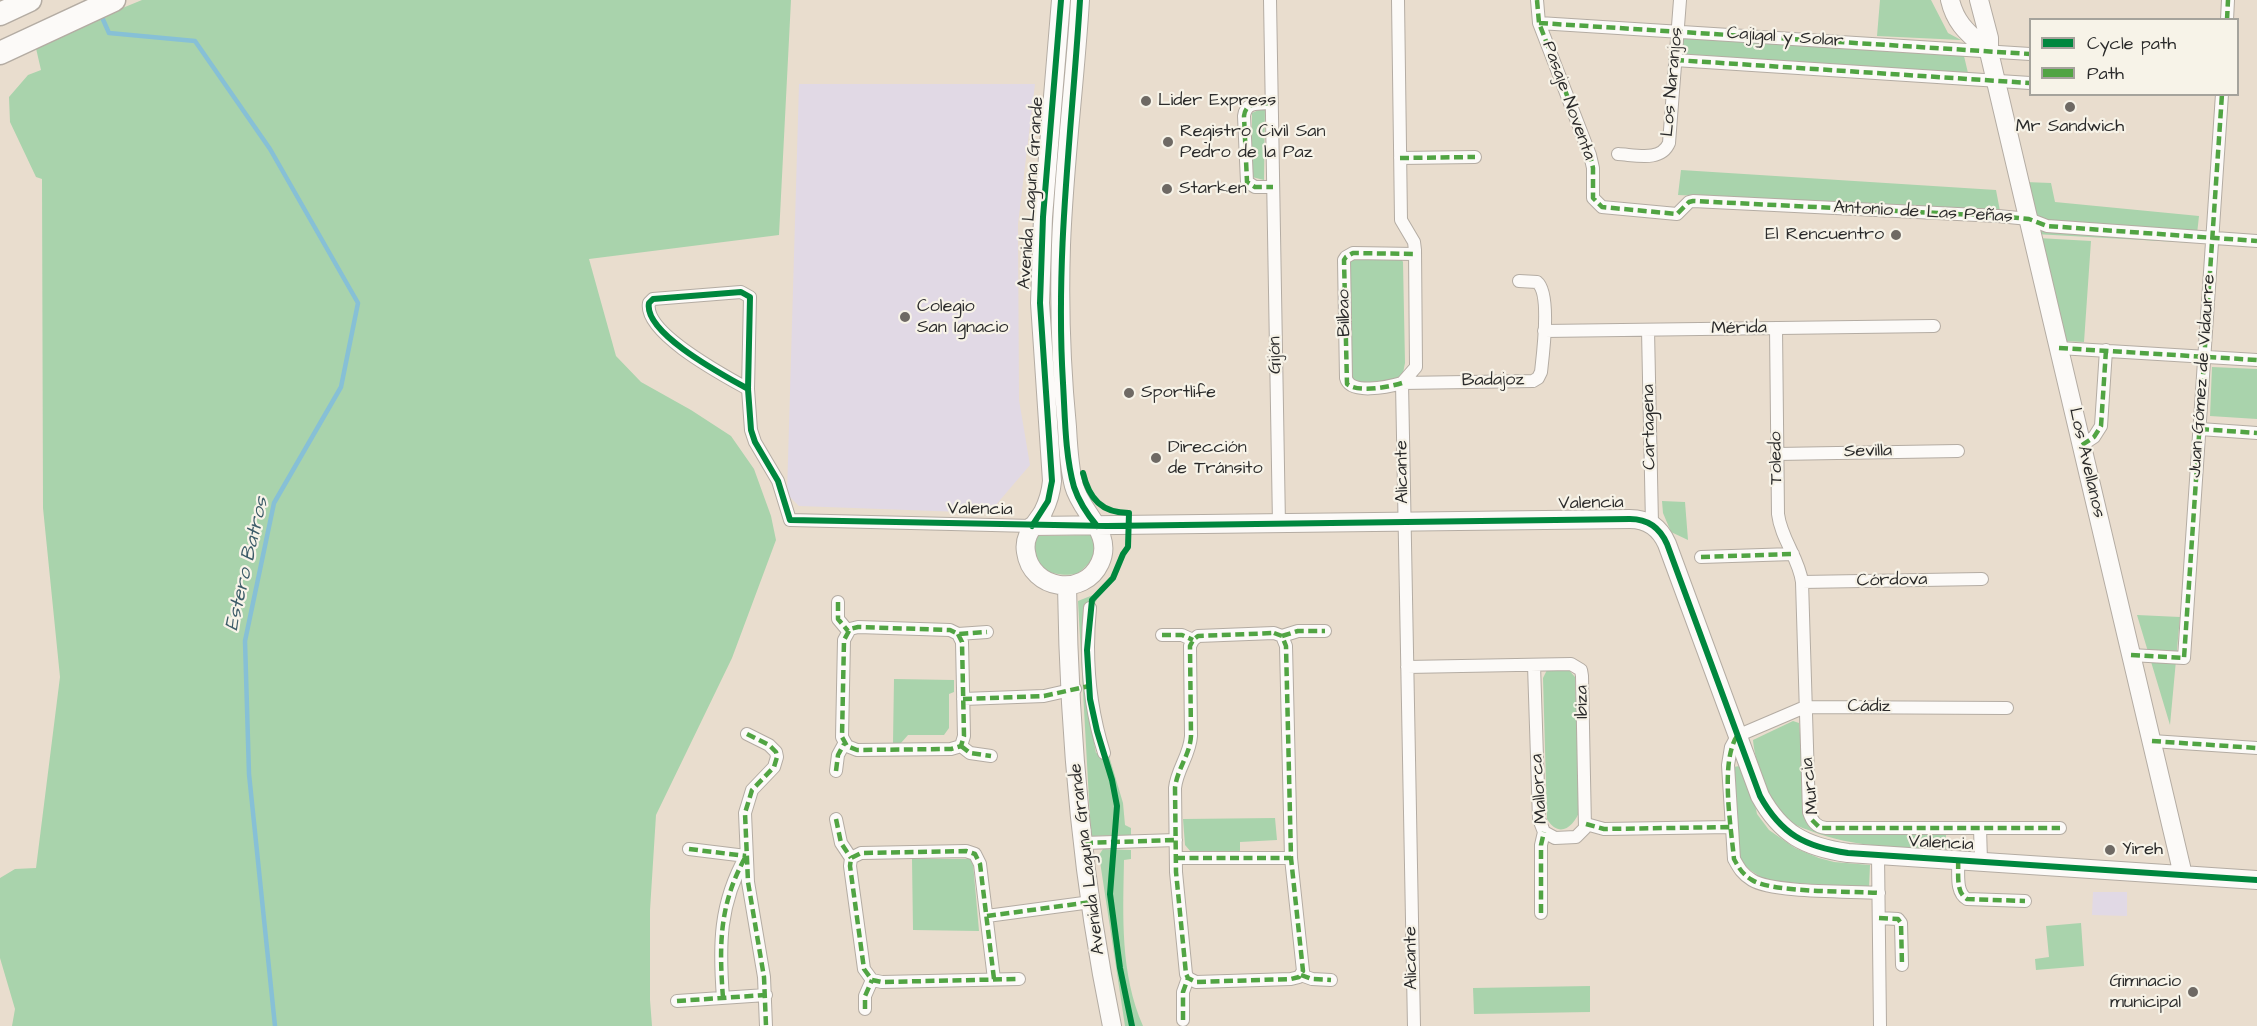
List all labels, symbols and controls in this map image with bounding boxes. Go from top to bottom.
legend [2029,18,2239,96]
street label: Cajigal y Solar [1726,23,1844,53]
street label: Los Naranjos [1657,26,1689,138]
text: Cycle path [2087,31,2176,56]
street label: Pasaje Noventa [1536,39,1600,163]
text: Path [2087,61,2124,86]
place label: Lider Express [1158,90,1276,112]
marker: Lider Express [1139,94,1153,108]
street label: Avenida Laguna Grande [1015,96,1049,290]
marker: Mr Sandwich [2063,100,2077,114]
place label: Mr Sandwich [2016,116,2124,138]
place label: Registro Civil San Pedro de la Paz [1180,121,1325,164]
marker: Registro Civil San Pedro de la Paz [1161,135,1175,149]
place label: Starken [1179,178,1247,200]
marker: Starken [1160,182,1174,196]
street label: Antonio de Las Peñas [1833,198,2013,228]
place label: El Rencuentro [1765,224,1884,246]
marker: El Rencuentro [1889,228,1903,242]
street label: Juan Gómez de Vidaurre [2185,274,2221,478]
street label: Bilbao [1334,289,1356,337]
place label: Colegio San Ignacio [917,296,1008,338]
marker: Colegio San Ignacio [898,310,912,324]
street label: Mérida [1711,318,1767,340]
street label: Gijón [1265,336,1287,374]
street label: Badajoz [1462,370,1524,392]
place label: Sportlife [1141,382,1216,404]
street label: Cartagena [1638,384,1662,470]
marker: Sportlife [1122,386,1136,400]
street label: Los Avellanos [2063,406,2109,520]
street label: Toledo [1766,431,1788,485]
place label: Dirección de Tránsito [1168,437,1263,480]
street label: Alicante [1392,440,1414,504]
street label: Sevilla [1844,441,1892,463]
marker: Dirección de Tránsito [1149,451,1163,465]
street label: Valencia [1558,493,1624,515]
water label: Estero Batros [221,495,275,633]
street label: Valencia [947,499,1013,521]
street label: Córdova [1856,570,1928,592]
street label: Ibiza [1572,685,1594,719]
street label: Cádiz [1848,696,1890,718]
street label: Mallorca [1527,753,1553,825]
street label: Murcia [1797,756,1825,816]
street label: Avenida Laguna Grande [1066,762,1110,956]
street label: Valencia [1908,832,1974,856]
place label: Yireh [2122,839,2163,861]
marker: Yireh [2103,843,2117,857]
street label: Alicante [1401,926,1423,990]
place label: Gimnacio municipal [2109,971,2181,1014]
marker: Gimnacio municipal [2186,985,2200,999]

